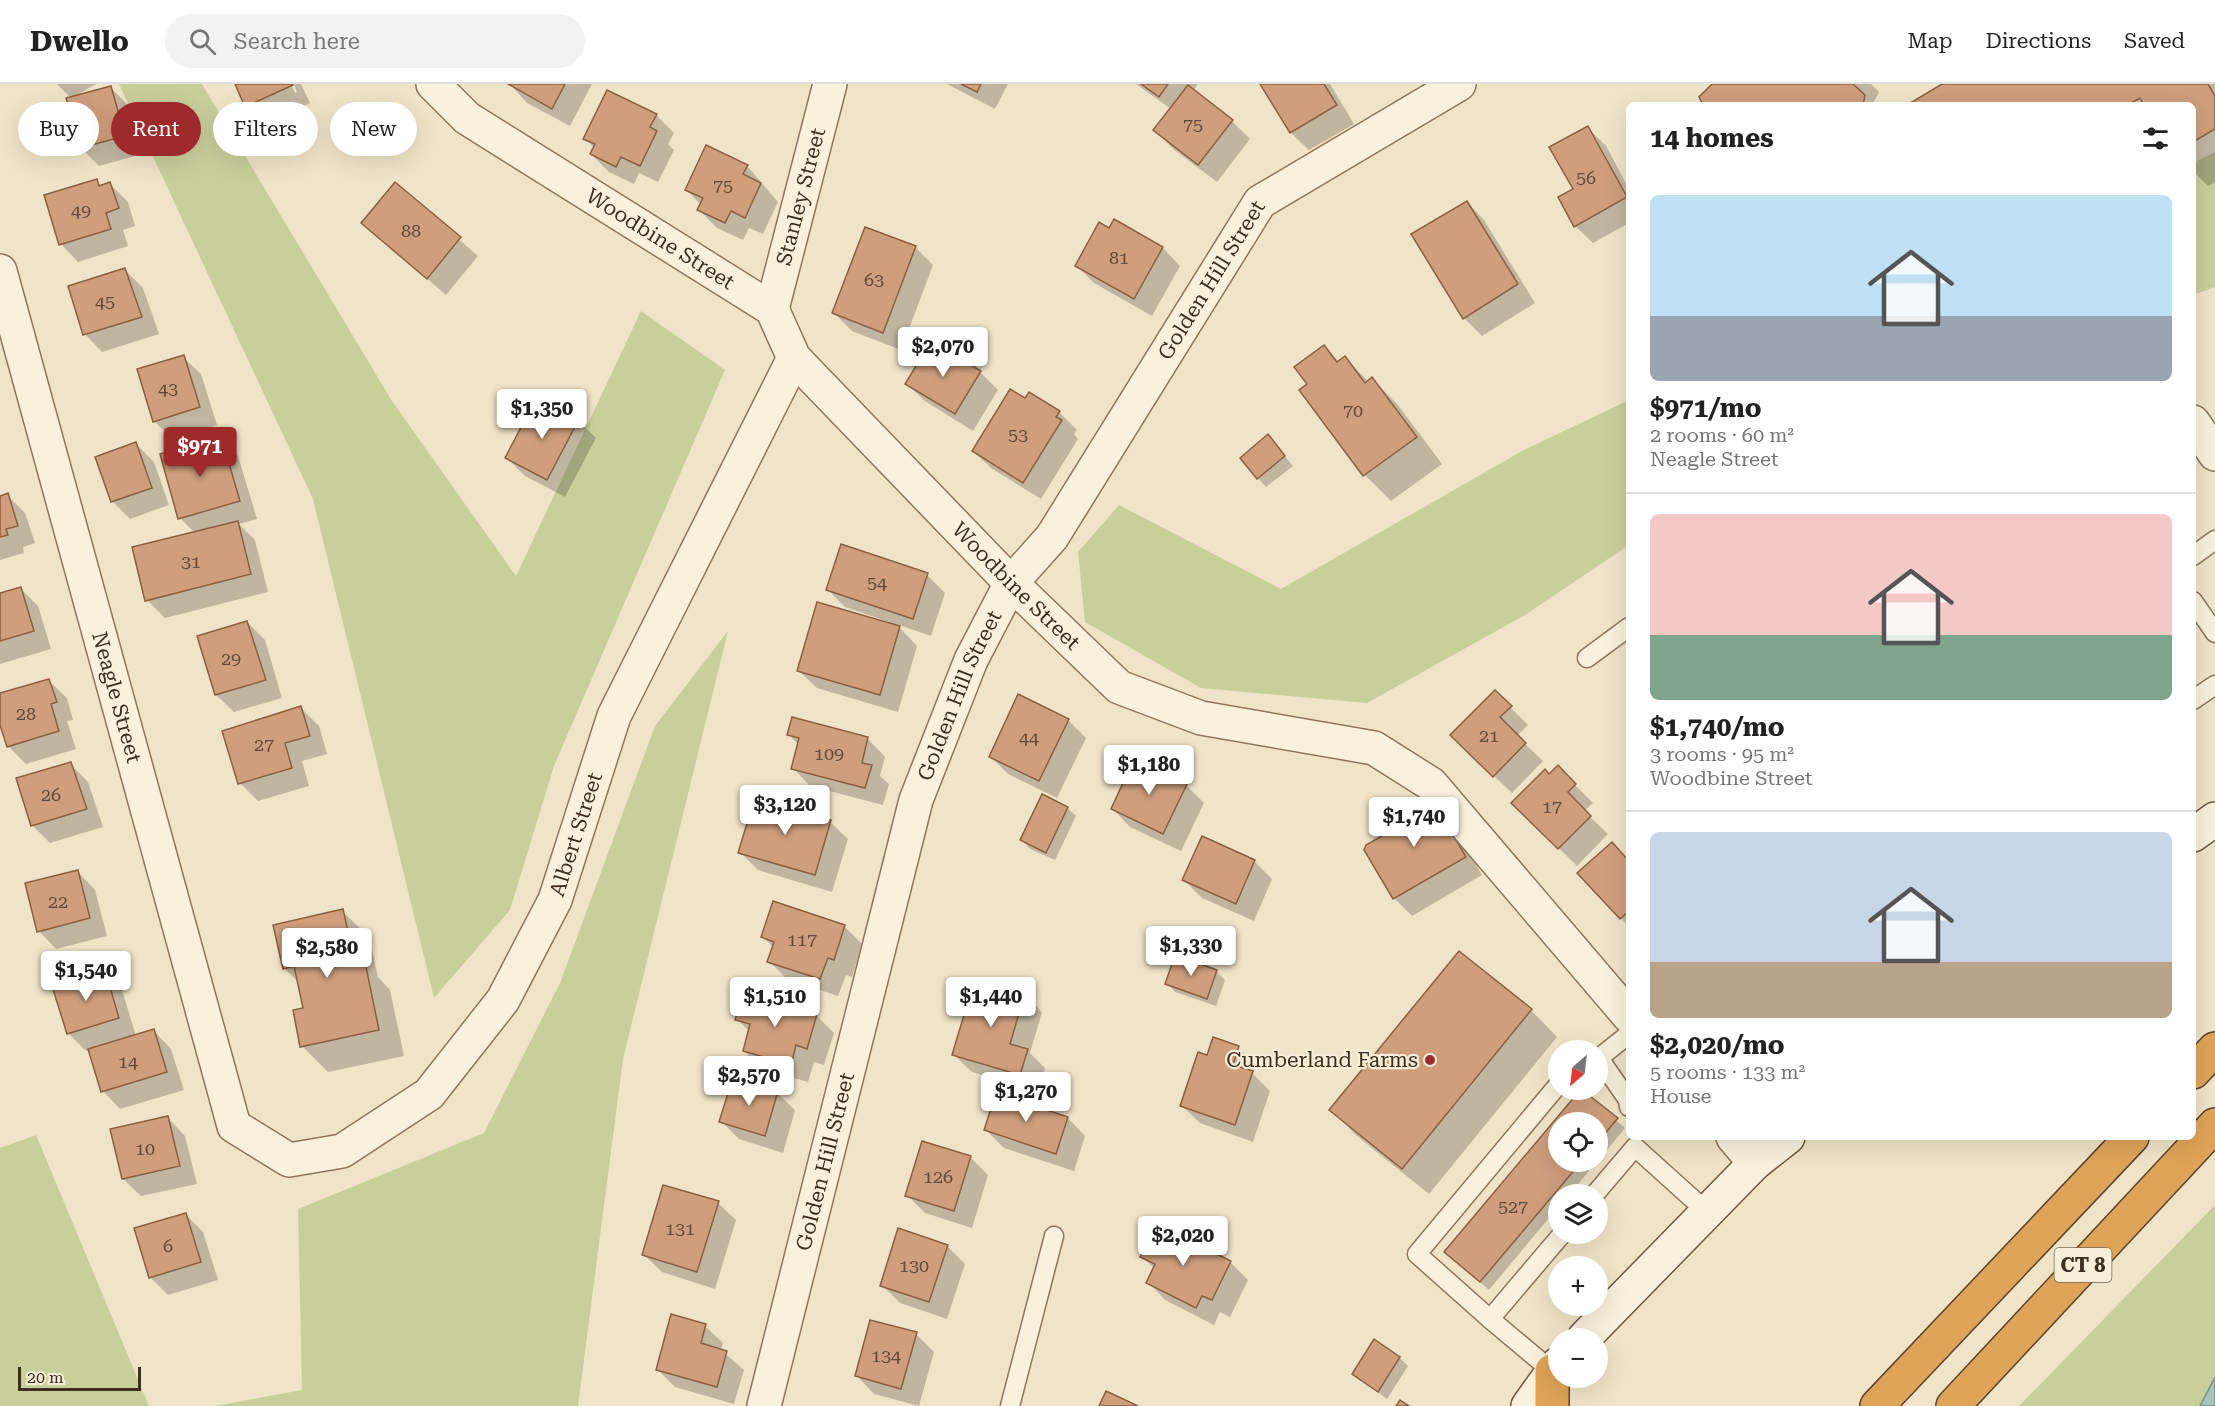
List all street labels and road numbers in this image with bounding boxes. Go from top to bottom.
street label: Stanley Street [772,125,830,268]
street label: Woodbine Street [581,184,739,295]
street label: Golden Hill Street [1153,196,1270,364]
street label: Woodbine Street [947,517,1085,655]
street label: Golden Hill Street [913,606,1007,784]
street label: Neagle Street [87,629,146,766]
street label: Albert Street [545,769,607,900]
street label: Golden Hill Street [791,1070,859,1253]
road number: CT 8 [2054,1248,2112,1282]

